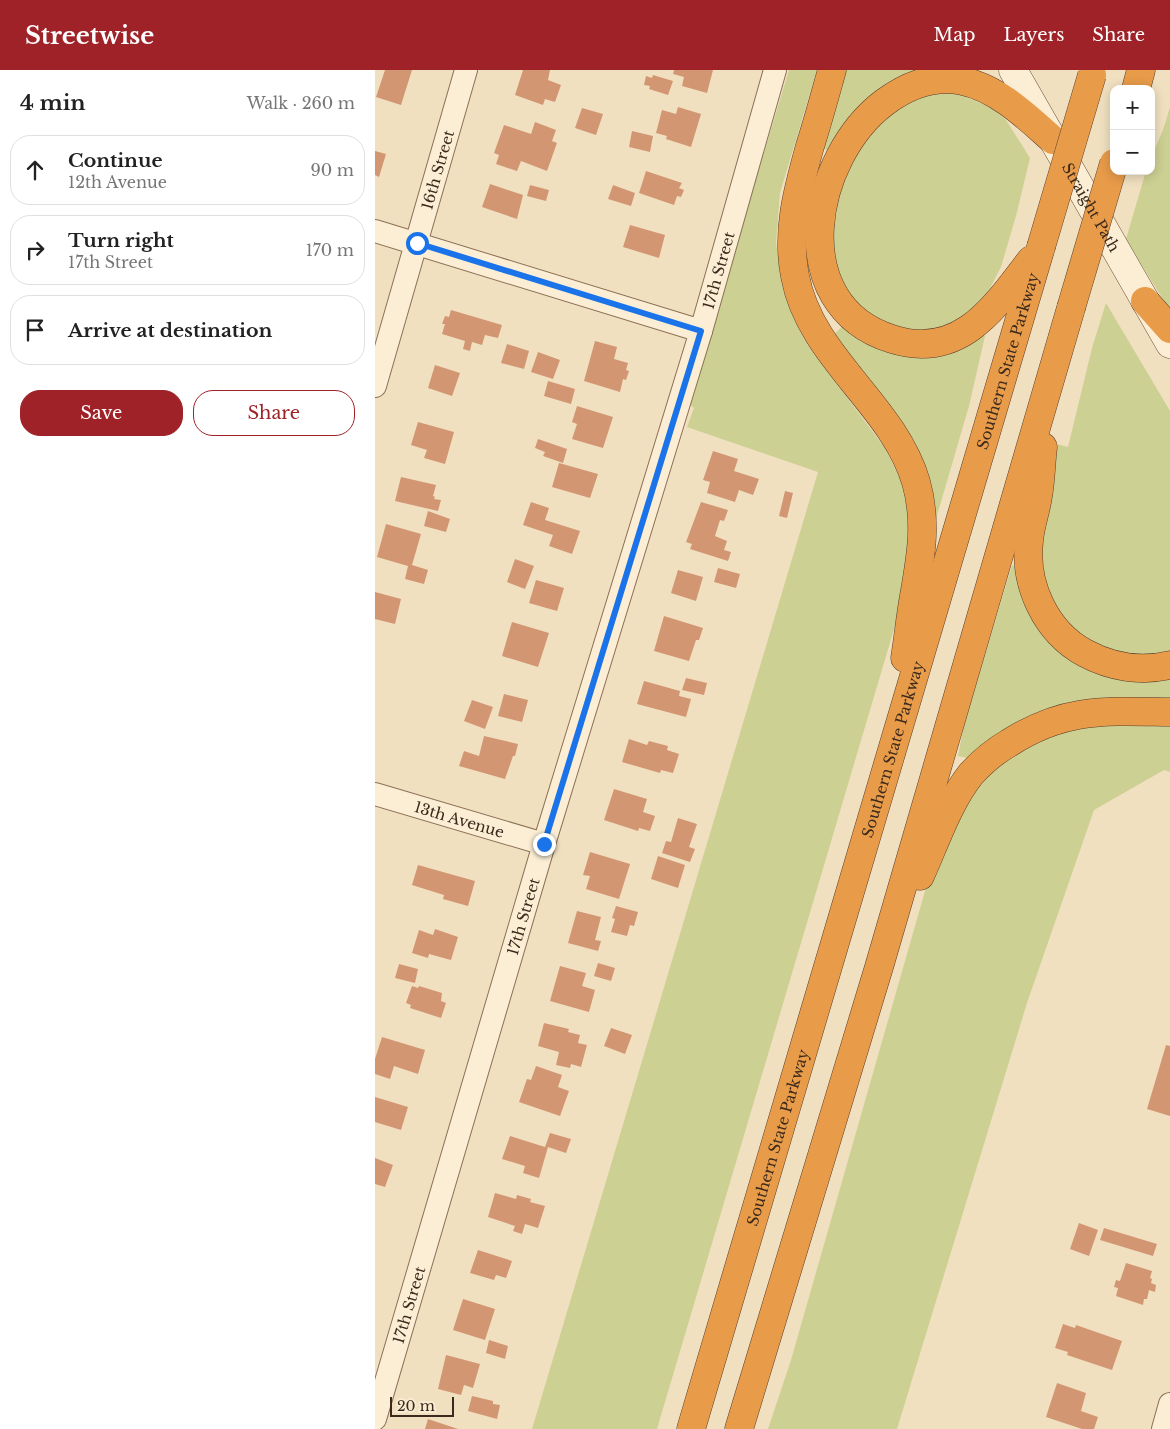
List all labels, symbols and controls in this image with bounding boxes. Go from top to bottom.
text: Streetwise [25,21,154,50]
text: Map [934,24,975,46]
text: Layers [1003,24,1064,46]
text: Share [1092,24,1145,46]
map controls [1110,85,1155,175]
button: + [1110,85,1155,130]
text: 4 min [20,90,86,116]
text: Walk · 260 m [247,93,355,113]
street label: 16th Street [417,128,458,212]
button: − [1110,130,1155,175]
text: Continue [68,149,163,172]
icon: ahead [21,156,49,184]
street label: Straight Path [1059,159,1125,255]
text: 90 m [311,160,354,180]
text: 12th Avenue [68,172,167,192]
text: Turn right [68,229,174,252]
street label: 17th Street [698,229,738,311]
route start [406,232,429,255]
icon: right [21,236,49,264]
text: 170 m [306,240,354,260]
text: 17th Street [68,252,153,272]
street label: Southern State Parkway [972,270,1043,451]
icon: arrive [21,316,49,344]
text: Arrive at destination [68,319,272,342]
button: Save [20,390,183,436]
button: Share [193,390,355,436]
street label: Southern State Parkway [857,658,928,840]
street label: 13th Avenue [412,797,507,841]
route end [533,833,556,856]
street label: 17th Street [502,875,543,957]
street label: Southern State Parkway [742,1047,813,1228]
street label: 17th Street [388,1264,429,1346]
scale bar [390,1394,454,1417]
text: 20 m [397,1397,435,1415]

